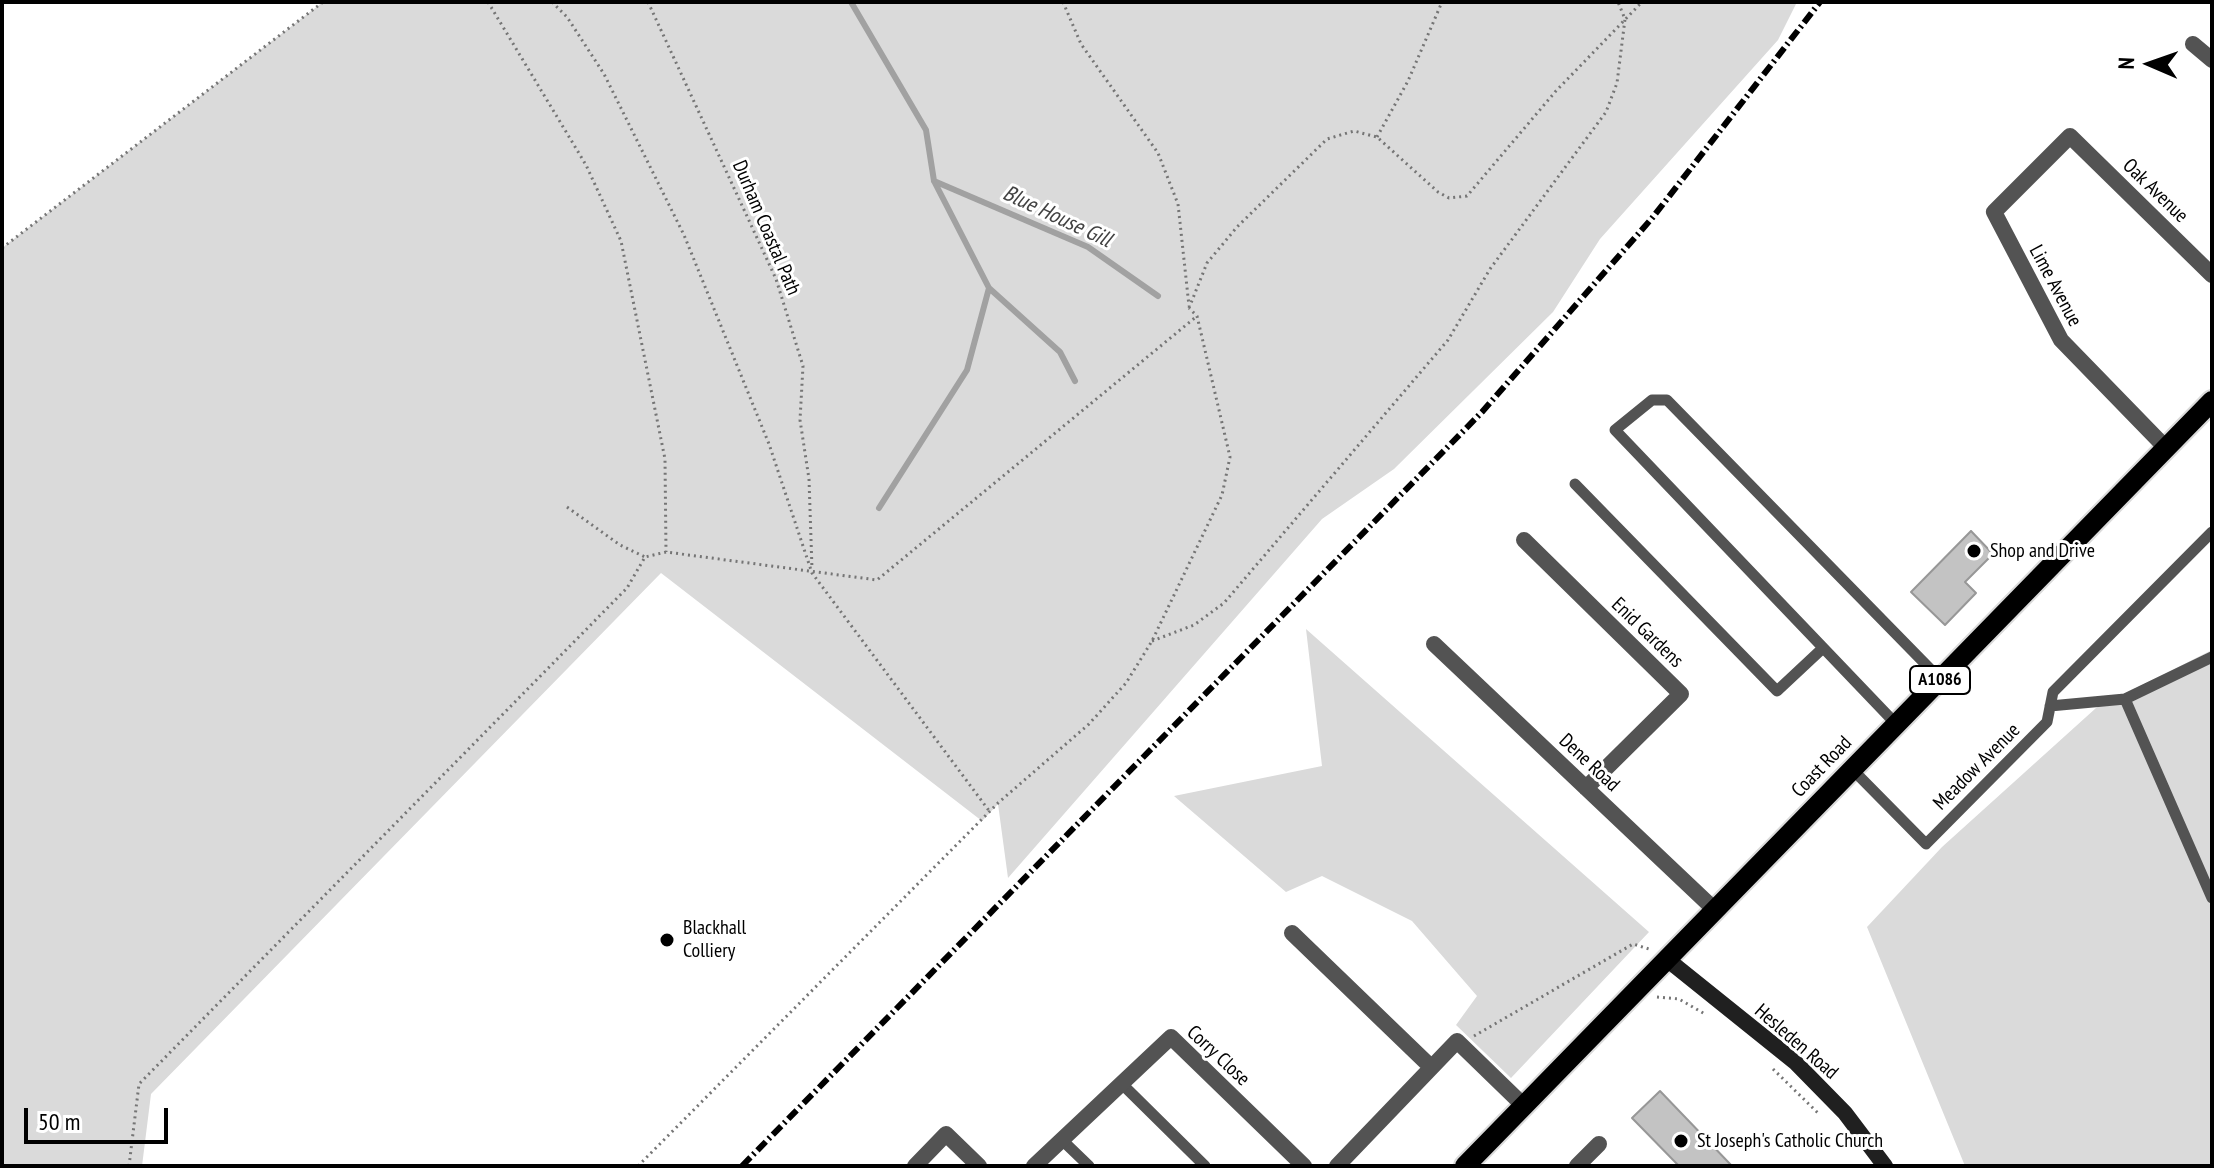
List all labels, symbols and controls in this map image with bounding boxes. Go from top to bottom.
north arrow [2110,24,2190,104]
text: N [2112,57,2140,70]
street label: Oak Avenue [2117,154,2193,228]
street label: Durham Coastal Path [727,157,805,299]
water label: Blue House Gill [999,180,1115,254]
street label: Lime Avenue [2024,241,2086,331]
place label: Shop and Drive [1990,539,2095,563]
marker: Shop and Drive [1965,542,1983,560]
street label: Enid Gardens [1606,593,1688,673]
road number: A1086 [1910,666,1970,694]
street label: Meadow Avenue [1929,719,2025,815]
street label: Dene Road [1554,729,1624,797]
street label: Coast Road [1787,731,1857,803]
place label: Blackhall Colliery [683,916,746,963]
marker: Blackhall Colliery [658,931,676,949]
street label: Hesleden Road [1749,999,1843,1085]
street label: Corry Close [1181,1021,1255,1091]
scale bar [28,1092,172,1142]
text: 50 m [38,1106,80,1137]
place label: St Joseph's Catholic Church [1697,1129,1883,1153]
marker: St Joseph's Catholic Church [1672,1132,1690,1150]

